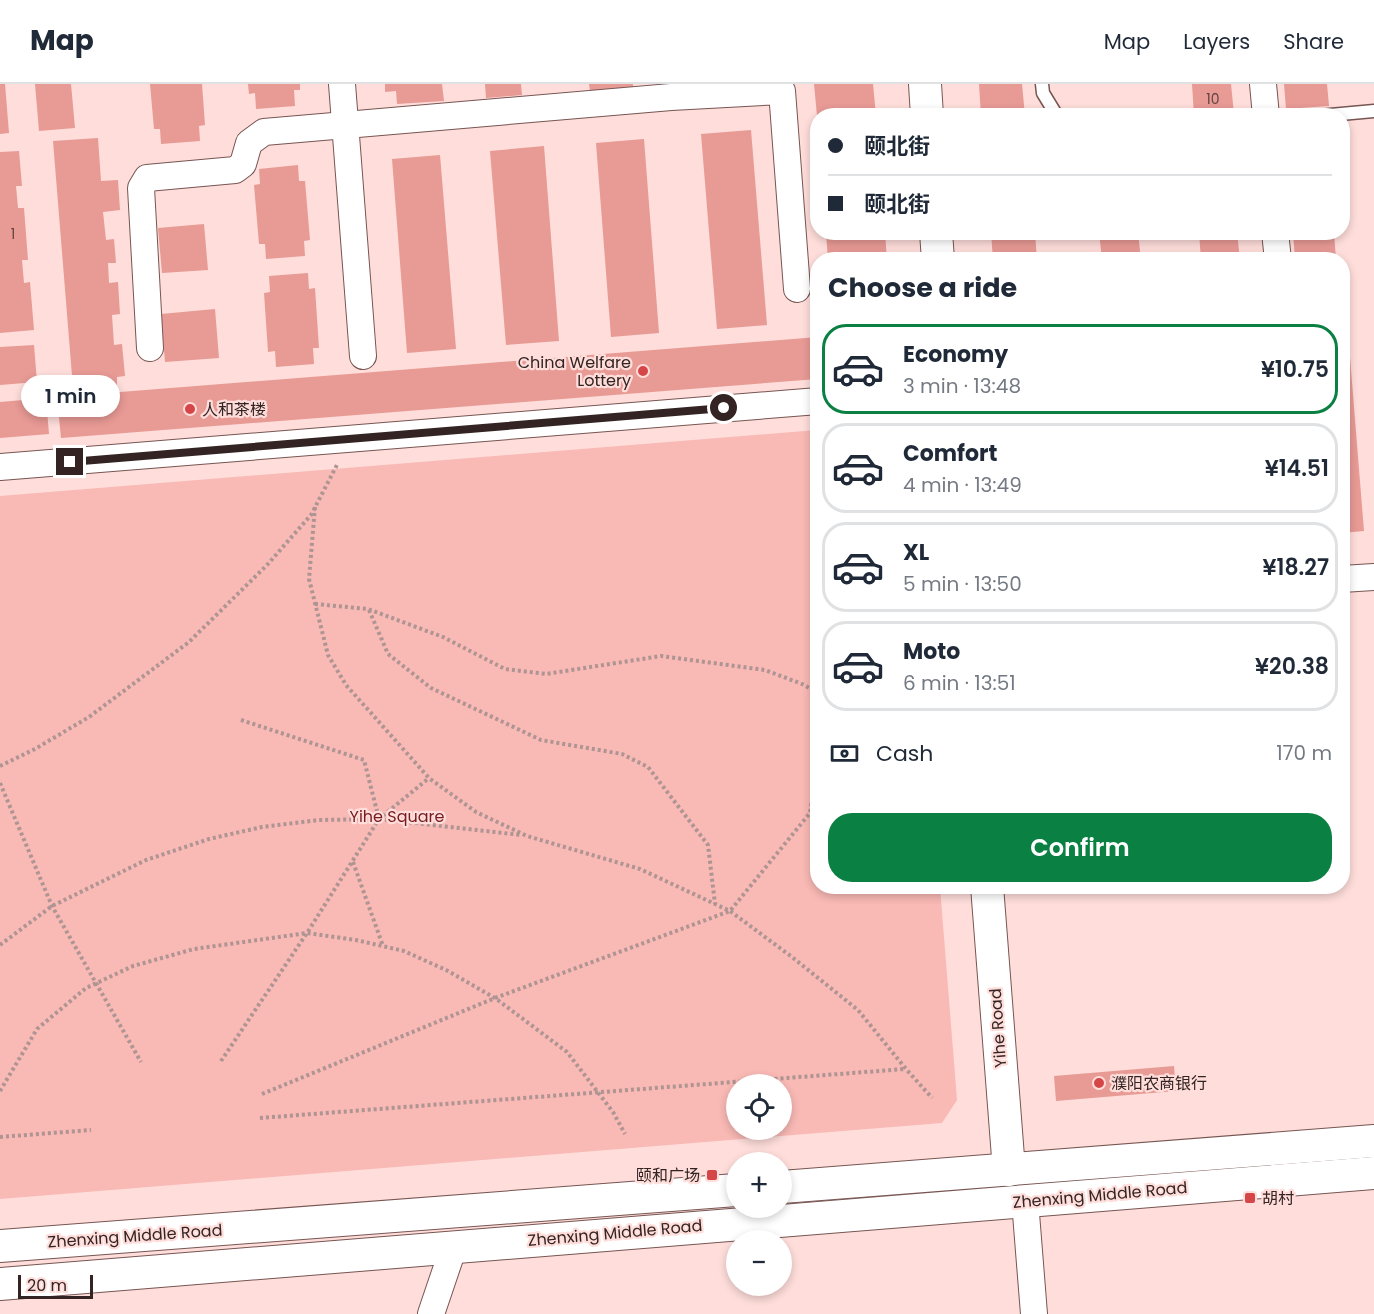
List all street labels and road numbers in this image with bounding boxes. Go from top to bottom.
street label: Yihe Road [984,988,1012,1068]
street label: Zhenxing Middle Road [1012,1176,1188,1214]
street label: Zhenxing Middle Road [527,1214,703,1252]
street label: Zhenxing Middle Road [47,1218,223,1254]

